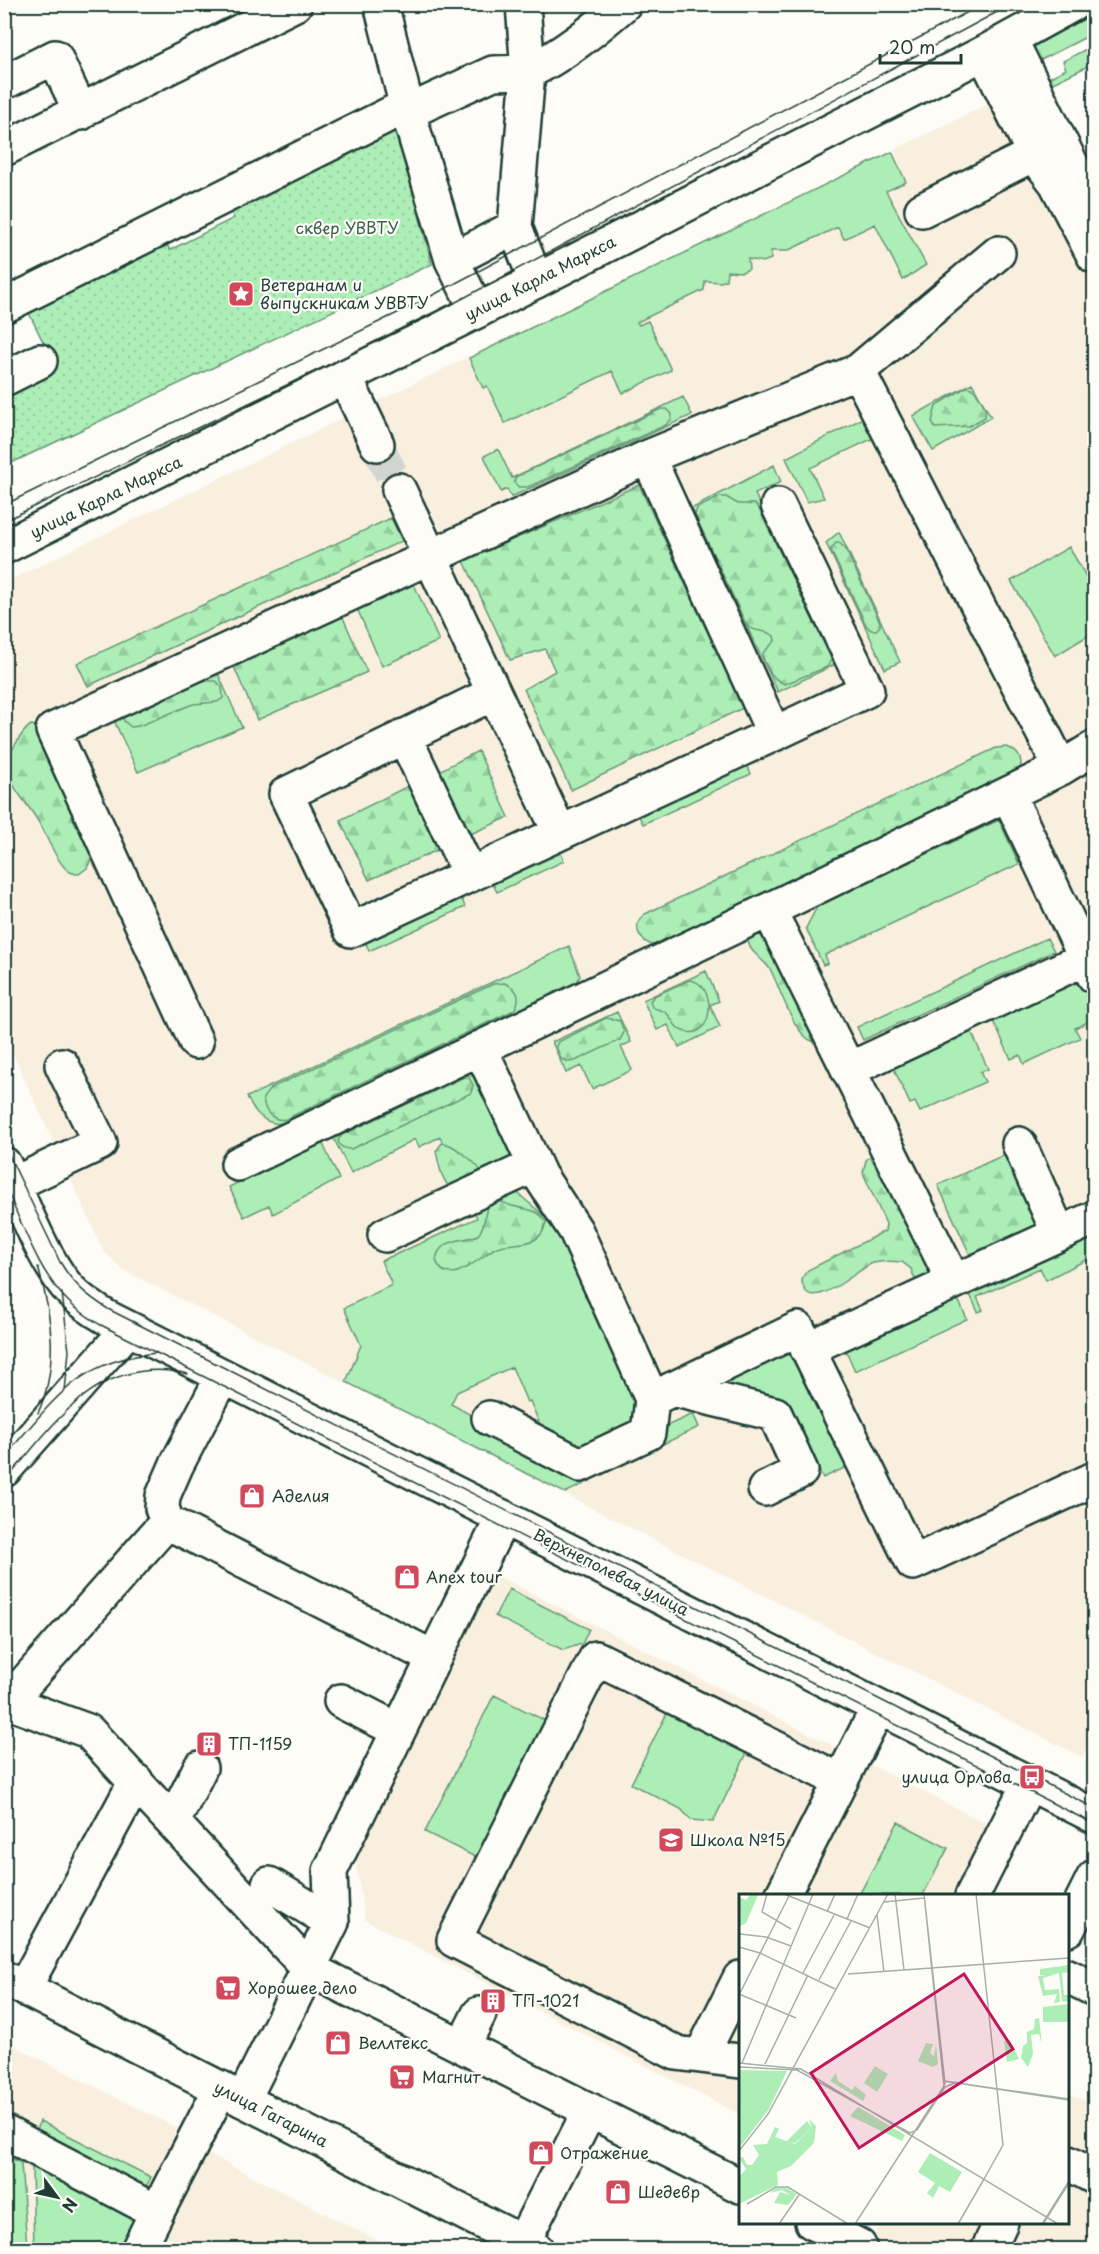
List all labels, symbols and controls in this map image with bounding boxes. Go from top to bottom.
scale bar [880,27,961,65]
text: 20 m [889,33,935,60]
park label: сквер УВВТУ [296,215,399,239]
street label: улица Карла Маркса [460,229,619,326]
place label: Ветеранам и выпускникам УВВТУ [260,272,429,314]
place icon: Ветеранам и выпускникам УВВТУ [226,279,256,309]
street label: улица Карла Маркса [25,449,186,543]
shop icon: Аделия [237,1481,267,1511]
place label: Аделия [272,1483,330,1507]
street label: Верхнеполевая улица [529,1521,693,1621]
shop icon: Anex tour [392,1562,422,1592]
place label: Anex tour [426,1564,503,1588]
building icon: ТП-1159 [194,1729,224,1759]
place label: ТП-1159 [228,1731,292,1755]
bus stop icon: улица Орлова [1017,1762,1047,1792]
place label: улица Орлова [901,1764,1012,1788]
school or university icon: Школа №15 [656,1825,686,1855]
place label: Школа №15 [690,1827,786,1851]
inset map [739,1894,1069,2224]
supermarket icon: Хорошее дело [213,1973,243,2003]
place label: Хорошее дело [248,1975,357,1999]
building icon: ТП-1021 [478,1986,508,2016]
place label: ТП-1021 [512,1988,579,2012]
shop icon: Веллтекс [323,2028,353,2058]
place label: Веллтекс [358,2030,428,2054]
supermarket icon: Магнит [387,2062,417,2092]
place label: Магнит [422,2064,482,2088]
street label: улица Гагарина [210,2074,333,2152]
shop icon: Отражение [526,2138,556,2168]
place label: Отражение [560,2140,649,2164]
north arrow [27,2167,87,2227]
shop icon: Шедевр [603,2177,633,2207]
place label: Шедевр [638,2179,700,2203]
text: N [57,2194,84,2218]

